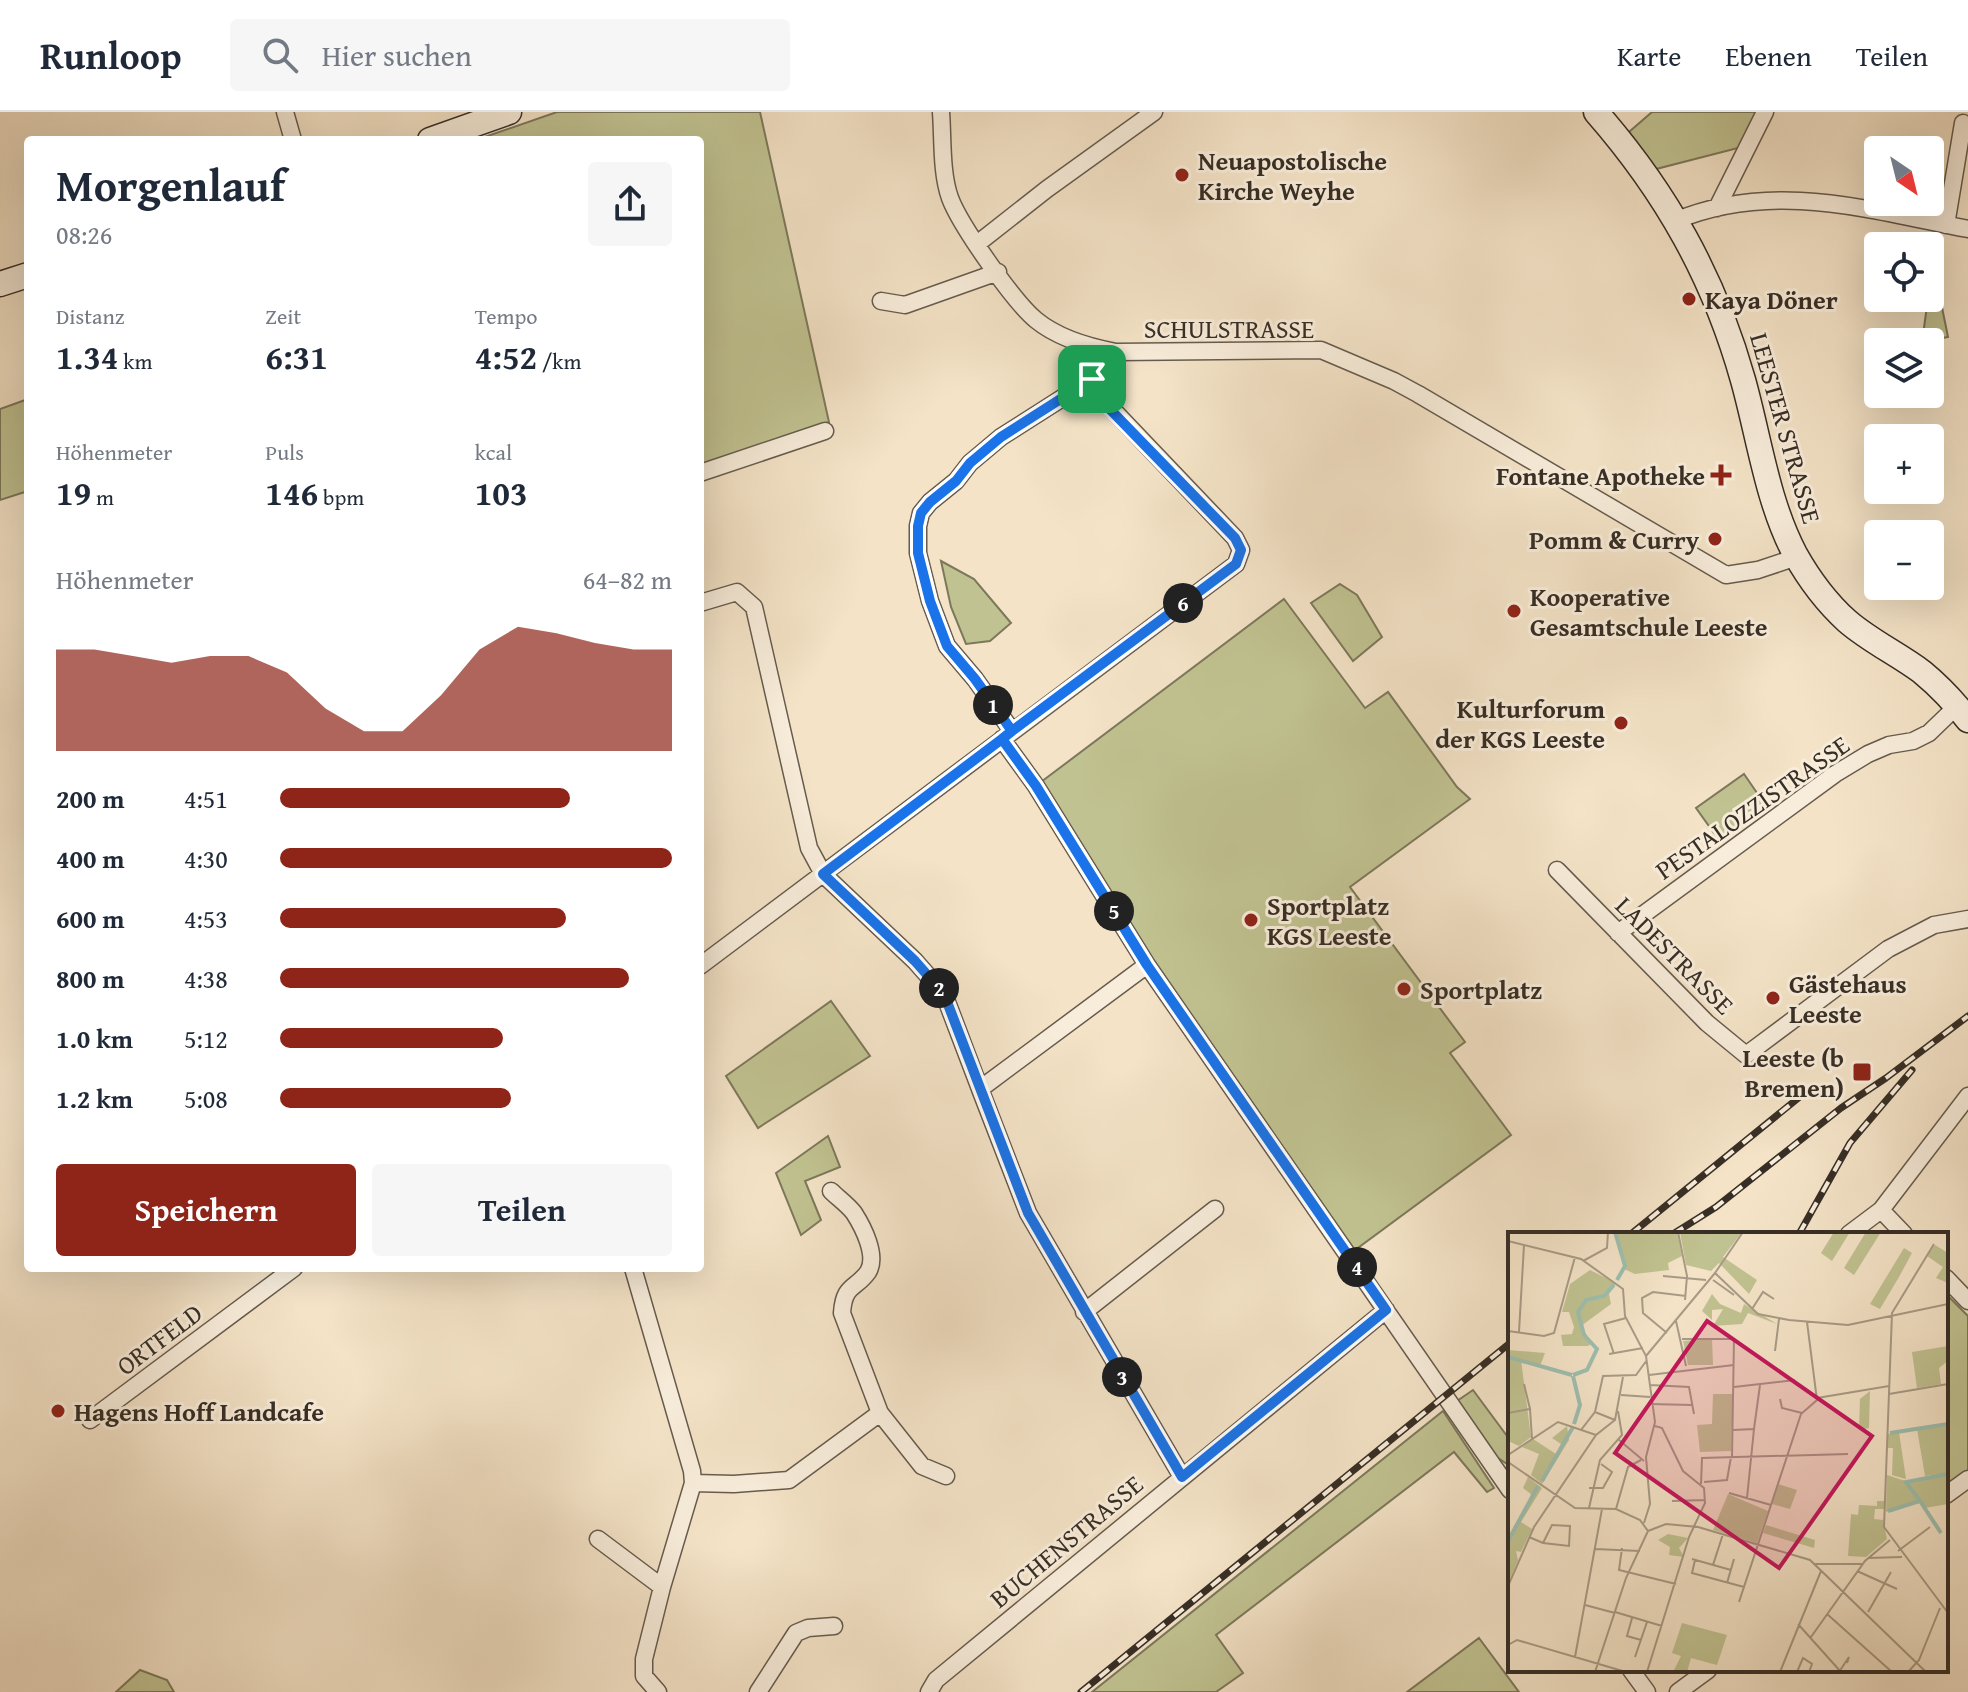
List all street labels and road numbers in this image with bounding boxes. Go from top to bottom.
street label: SCHULSTRASSE [1144,309,1314,348]
street label: LEESTER STRASSE [1740,328,1832,528]
street label: PESTALOZZISTRASSE [1647,725,1857,889]
street label: LADESTRASSE [1607,887,1743,1023]
street label: ORTFELD [108,1294,210,1384]
street label: BUCHENSTRASSE [981,1465,1151,1617]

